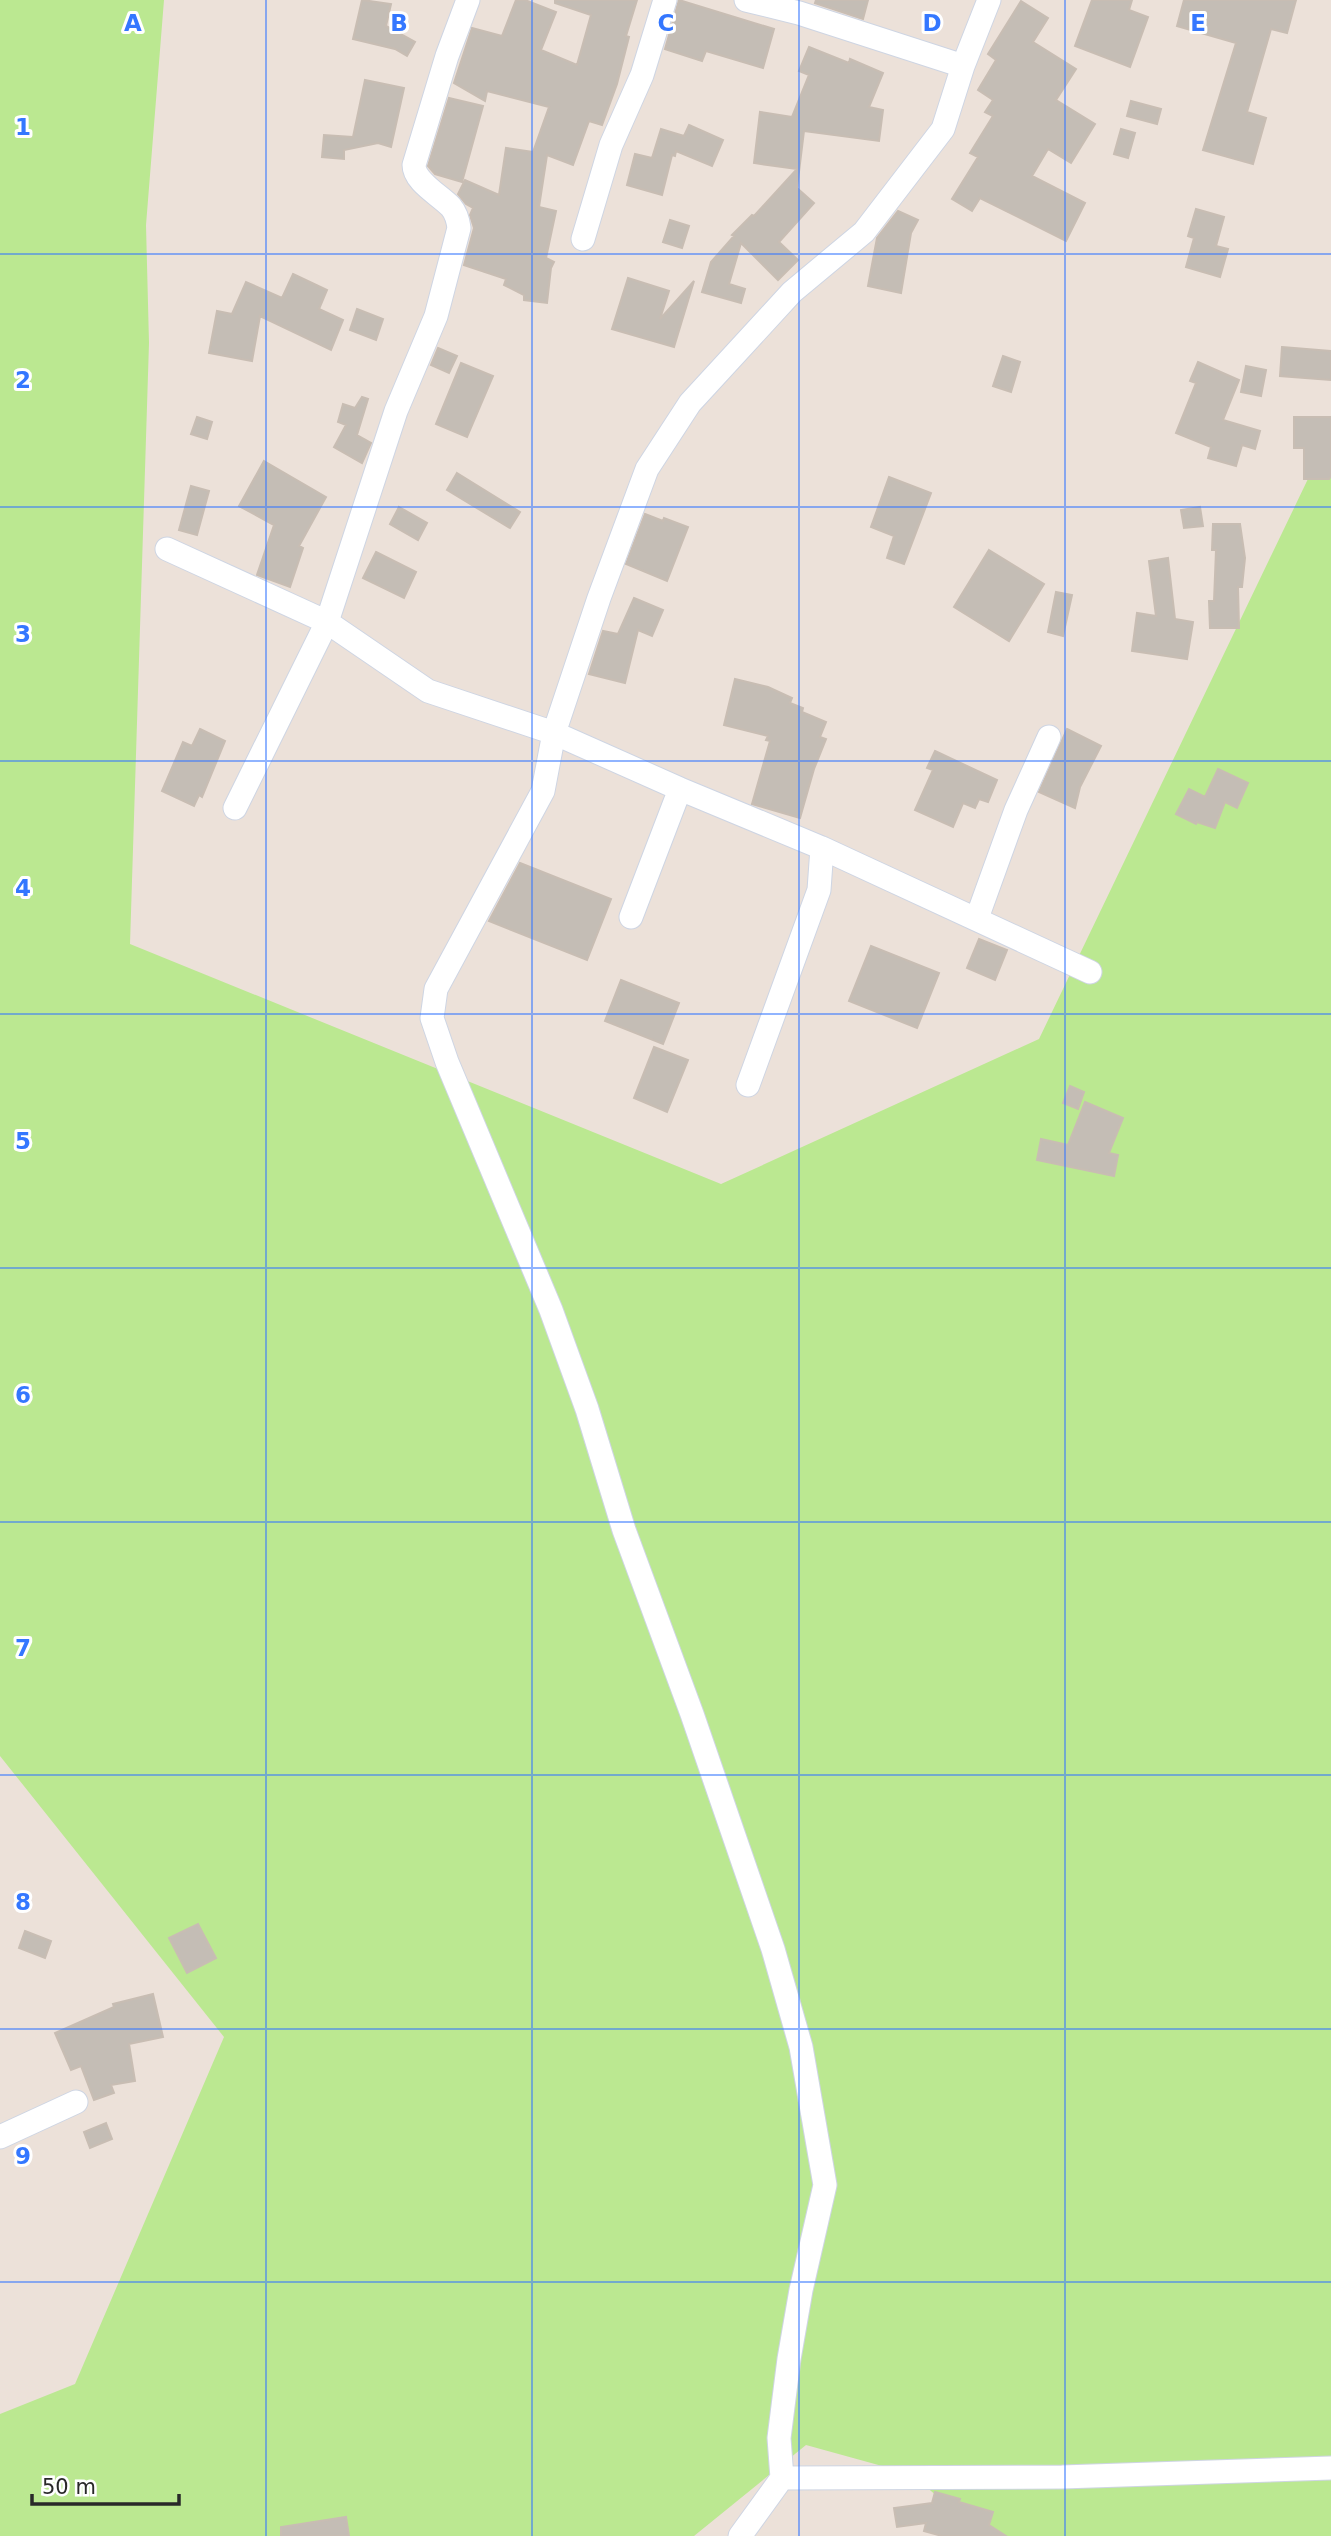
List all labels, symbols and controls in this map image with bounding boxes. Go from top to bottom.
text: A [124,10,142,36]
text: B [390,10,408,36]
text: C [658,10,674,36]
text: D [922,10,942,36]
text: E [1190,10,1206,36]
text: 1 [15,114,31,140]
text: 2 [15,367,31,393]
text: 3 [15,621,31,647]
text: 4 [15,875,31,901]
text: 5 [15,1128,31,1154]
text: 6 [15,1382,31,1408]
text: 7 [15,1635,31,1661]
text: 8 [15,1889,31,1915]
text: 9 [15,2143,31,2169]
scale bar [32,2462,178,2506]
text: 50 m [42,2475,96,2499]

